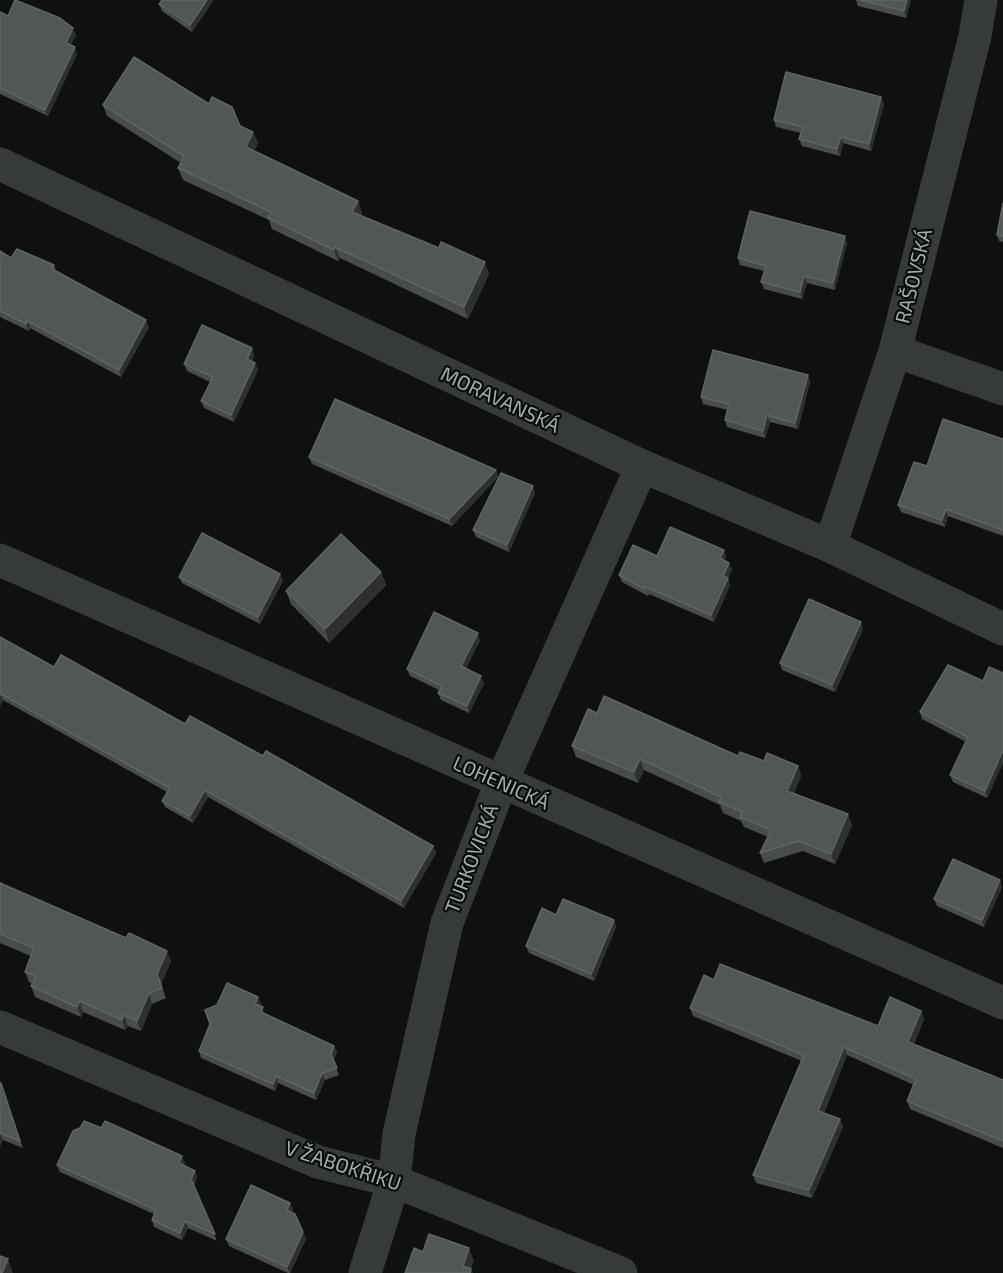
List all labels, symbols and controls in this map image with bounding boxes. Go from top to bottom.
street label: RAŠOVSKÁ [891,226,937,326]
street label: MORAVANSKÁ [437,362,563,438]
street label: LOHENICKÁ [449,751,553,815]
street label: TURKOVICKÁ [440,801,504,917]
street label: V ŽABOKŘIKU [282,1136,404,1196]

